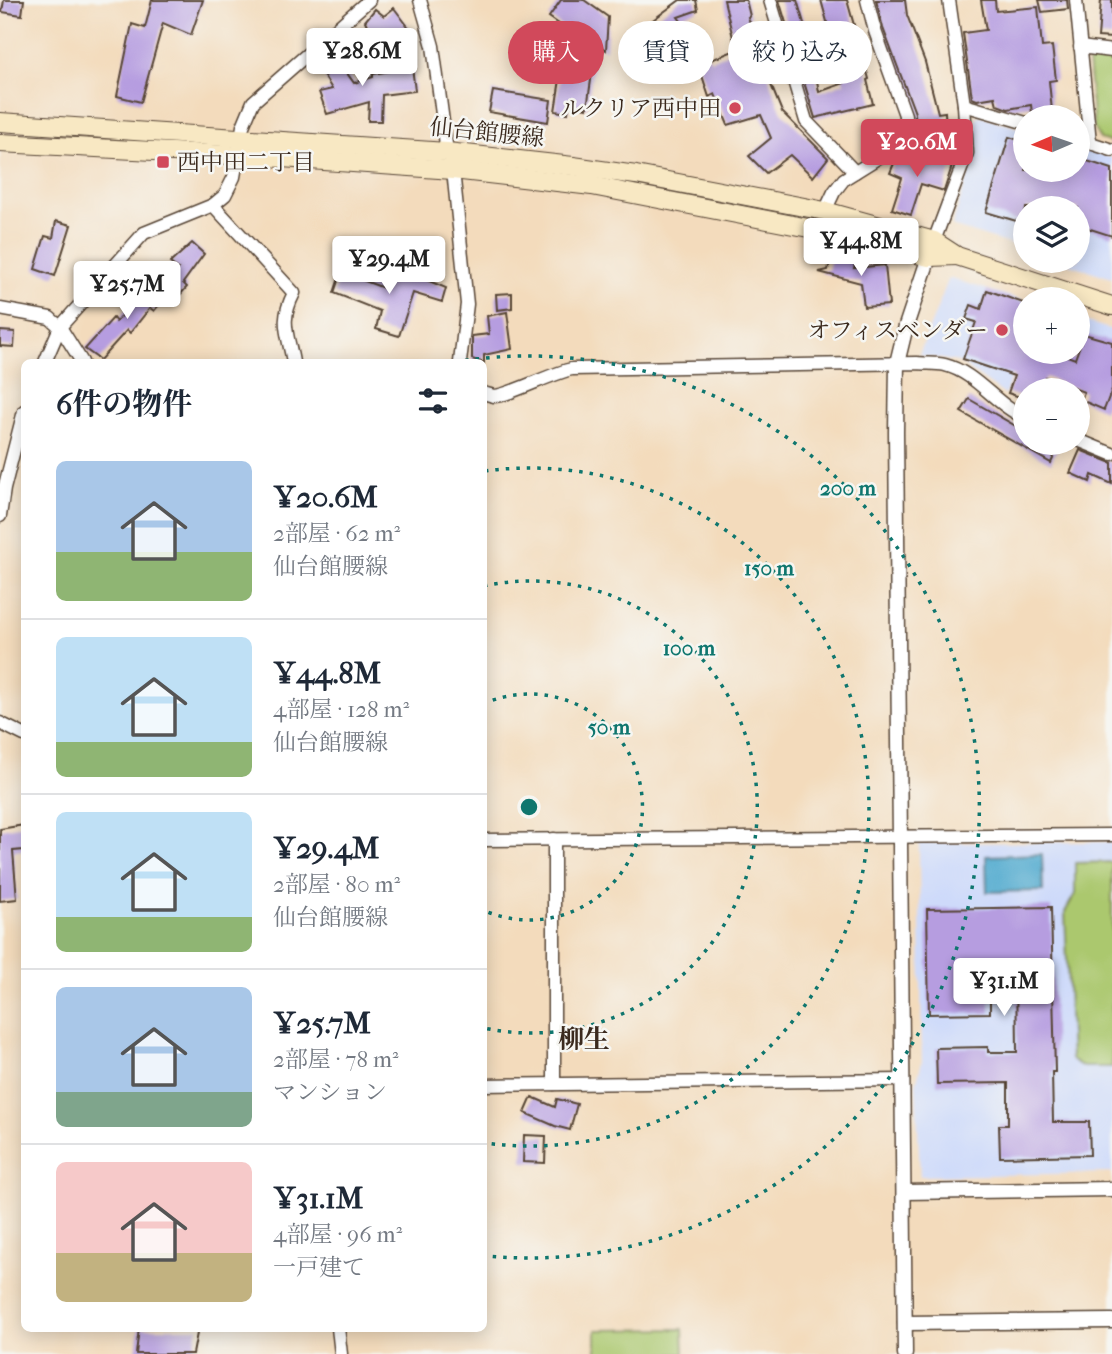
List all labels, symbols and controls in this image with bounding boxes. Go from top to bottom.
chip: 購入 [508,21,604,84]
chip: 賃貸 [618,21,714,84]
chip: 絞り込み [728,21,872,84]
pin: ¥28.6M [305,28,419,88]
text: ¥28.6M [322,37,402,64]
place label: ルクリア西中田 [560,95,721,122]
marker: ルクリア西中田 [727,100,743,116]
north arrow [1013,105,1090,182]
map controls [1013,105,1090,455]
street label: 仙台館腰線 [428,113,546,152]
pin: ¥20.6M [860,120,974,179]
text: ¥20.6M [877,128,957,155]
place label: 西中田二丁目 [177,149,315,176]
marker: 西中田二丁目 [155,154,171,170]
button: layers [1013,196,1090,273]
pin: ¥44.8M [804,218,918,278]
text: ¥44.8M [820,227,902,254]
pin: ¥29.4M [332,236,446,296]
text: ¥29.4M [348,245,430,272]
pin: ¥25.7M [70,262,184,321]
text: ¥25.7M [90,270,164,297]
button: + [1013,287,1090,364]
place label: オフィスベンダー [807,317,988,344]
marker: オフィスベンダー [994,322,1010,338]
button: − [1013,378,1090,455]
icon: filters [414,382,452,420]
text: 6件の物件 [56,387,192,422]
text: 200 m [820,476,877,500]
text: ¥20.6M [273,480,378,515]
icon: home [112,489,196,573]
text: 2部屋 · 62 m² [273,520,400,547]
text: 仙台館腰線 [273,553,388,580]
text: 150 m [744,556,795,580]
text: 100 m [663,636,716,660]
text: ¥44.8M [273,656,381,691]
icon: home [112,665,196,749]
text: 4部屋 · 128 m² [273,696,409,723]
text: 50 m [588,715,631,739]
text: 仙台館腰線 [273,729,388,756]
centre of rings [517,795,541,819]
text: ¥29.4M [273,831,379,866]
icon: home [112,840,196,924]
text: 2部屋 · 80 m² [273,871,400,898]
text: 仙台館腰線 [273,904,388,931]
pin: ¥31.1M [947,958,1061,1018]
text: ¥31.1M [969,967,1039,994]
text: ¥25.7M [273,1006,371,1041]
icon: home [112,1015,196,1099]
district label: 柳生 [558,1024,610,1055]
text: 2部屋 · 78 m² [273,1046,399,1073]
text: マンション [273,1079,387,1106]
text: ¥31.1M [273,1181,363,1216]
icon: home [112,1190,196,1274]
text: 4部屋 · 96 m² [273,1221,402,1248]
text: 一戸建て [273,1254,365,1281]

